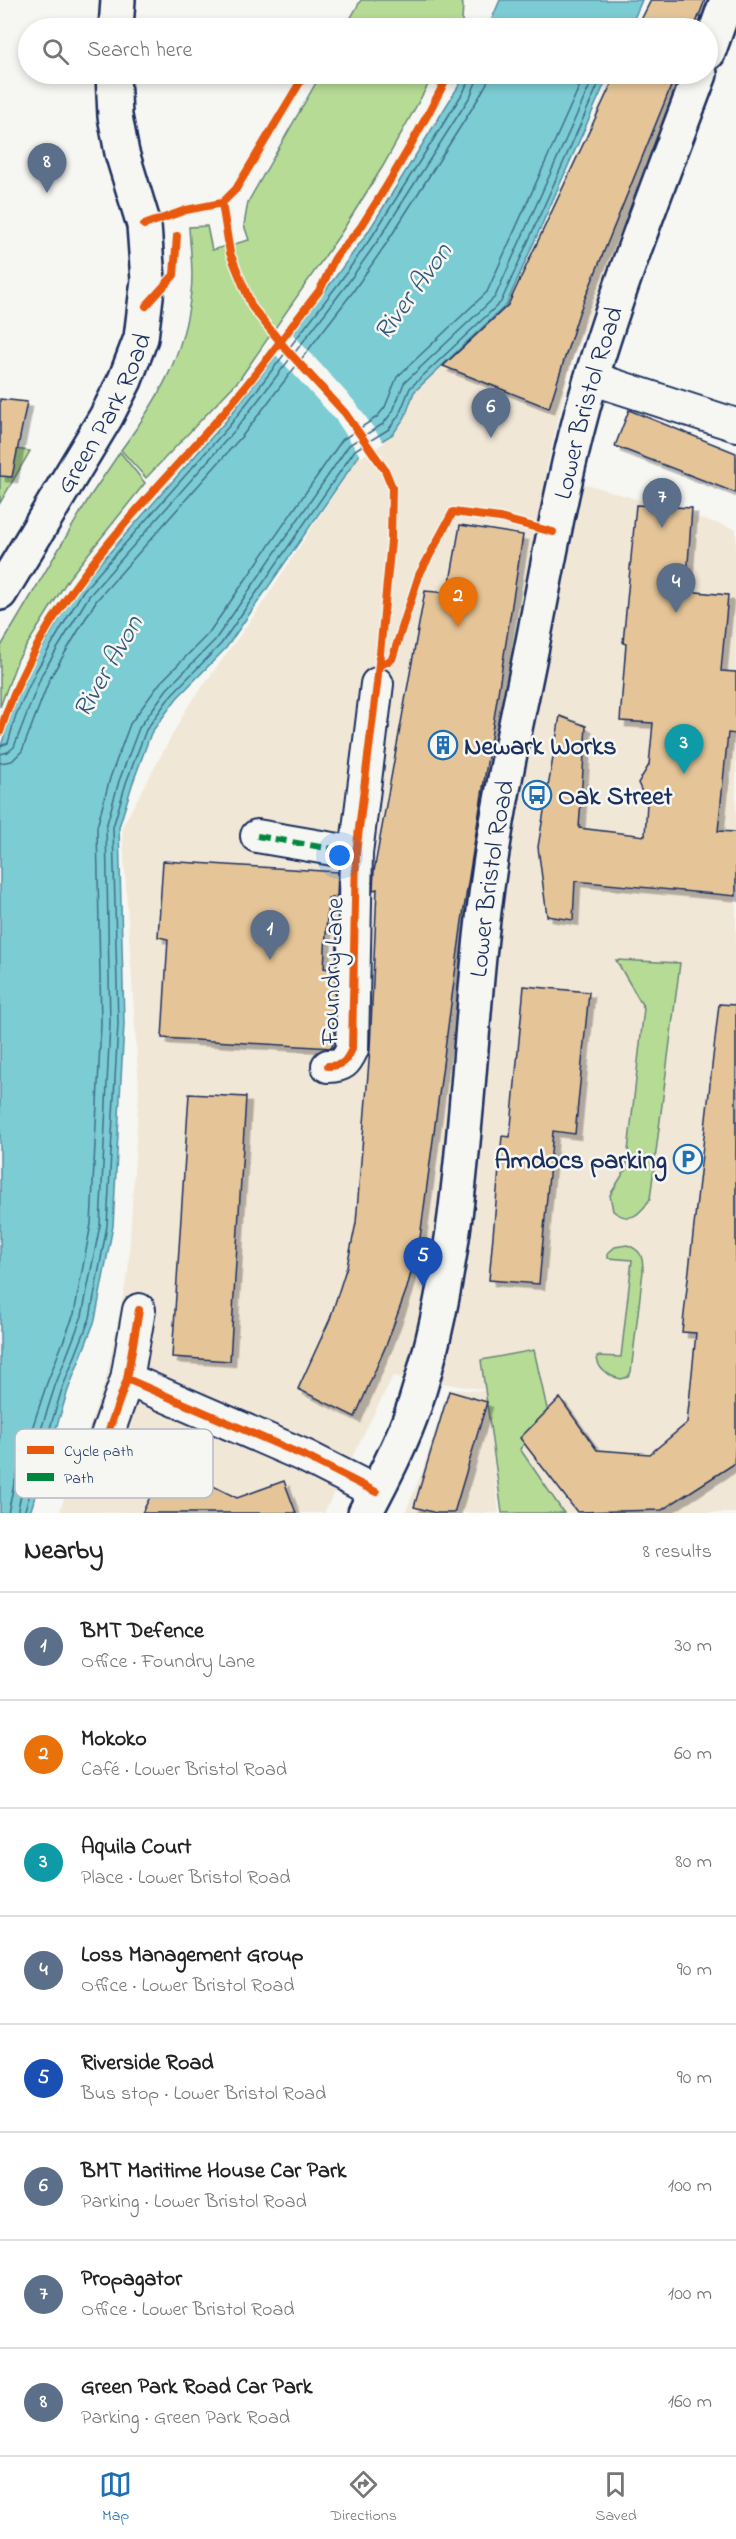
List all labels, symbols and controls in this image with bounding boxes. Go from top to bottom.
search box [18,18,718,84]
icon: search [39,35,72,68]
text: Search here [87,35,192,67]
pin: 8 [28,144,66,193]
water label: River Avon [365,235,463,350]
street label: Lower Bristol Road [545,302,635,503]
street label: Green Park Road [48,328,163,502]
pin: 6 [472,388,510,438]
pin: 7 [642,478,682,528]
pin: 4 [656,564,696,613]
pin: 2 [438,578,478,627]
water label: River Avon [64,608,155,726]
pin: 3 [664,724,704,774]
building icon: Newark Works [427,729,459,761]
place label: Newark Works [464,729,617,767]
street label: Lower Bristol Road [461,777,526,979]
bus stop icon: Oak Street [521,779,553,811]
place label: Oak Street [558,779,673,817]
your location [325,841,354,870]
street label: Foundry Lane [312,896,356,1046]
pin: 1 [250,910,290,960]
place label: Amdocs parking [495,1143,667,1182]
parking icon: Amdocs parking [672,1143,704,1175]
pin: 5 [404,1238,442,1287]
legend [15,1429,213,1498]
text: Cycle path [64,1440,133,1464]
text: Path [64,1467,94,1491]
text: Nearby [24,1533,103,1571]
text: 8 results [643,1538,712,1567]
text: BMT Defence [81,1616,204,1648]
text: 1 [40,1632,47,1661]
text: 30 m [675,1632,712,1661]
text: Office · Foundry Lane [81,1648,255,1677]
text: Mokoko [81,1724,147,1756]
text: 2 [39,1740,48,1769]
text: 60 m [674,1740,712,1769]
text: Café · Lower Bristol Road [81,1756,287,1785]
text: Aquila Court [81,1832,192,1864]
text: 3 [39,1848,48,1877]
text: 80 m [675,1848,712,1877]
text: Place · Lower Bristol Road [81,1864,291,1893]
text: Loss Management Group [81,1940,303,1972]
text: 4 [39,1956,48,1985]
text: 90 m [677,1956,712,1985]
text: Office · Lower Bristol Road [81,1972,295,2001]
text: Riverside Road [81,2048,214,2080]
text: 5 [38,2064,49,2093]
text: 90 m [677,2064,712,2093]
text: Bus stop · Lower Bristol Road [81,2080,326,2109]
text: BMT Maritime House Car Park [81,2156,346,2188]
text: 6 [39,2172,48,2201]
text: 100 m [668,2172,712,2201]
text: Parking · Lower Bristol Road [81,2188,307,2217]
text: Propagator [81,2264,182,2296]
text: 7 [39,2280,48,2309]
text: 100 m [668,2280,712,2309]
text: Office · Lower Bristol Road [81,2296,295,2325]
text: Green Park Road Car Park [81,2372,312,2404]
text: 8 [40,2388,47,2417]
text: 160 m [668,2388,712,2417]
text: Parking · Green Park Road [81,2404,290,2433]
tab: Map [99,2468,132,2528]
tab: Directions [330,2468,397,2528]
tab: Saved [595,2468,637,2528]

